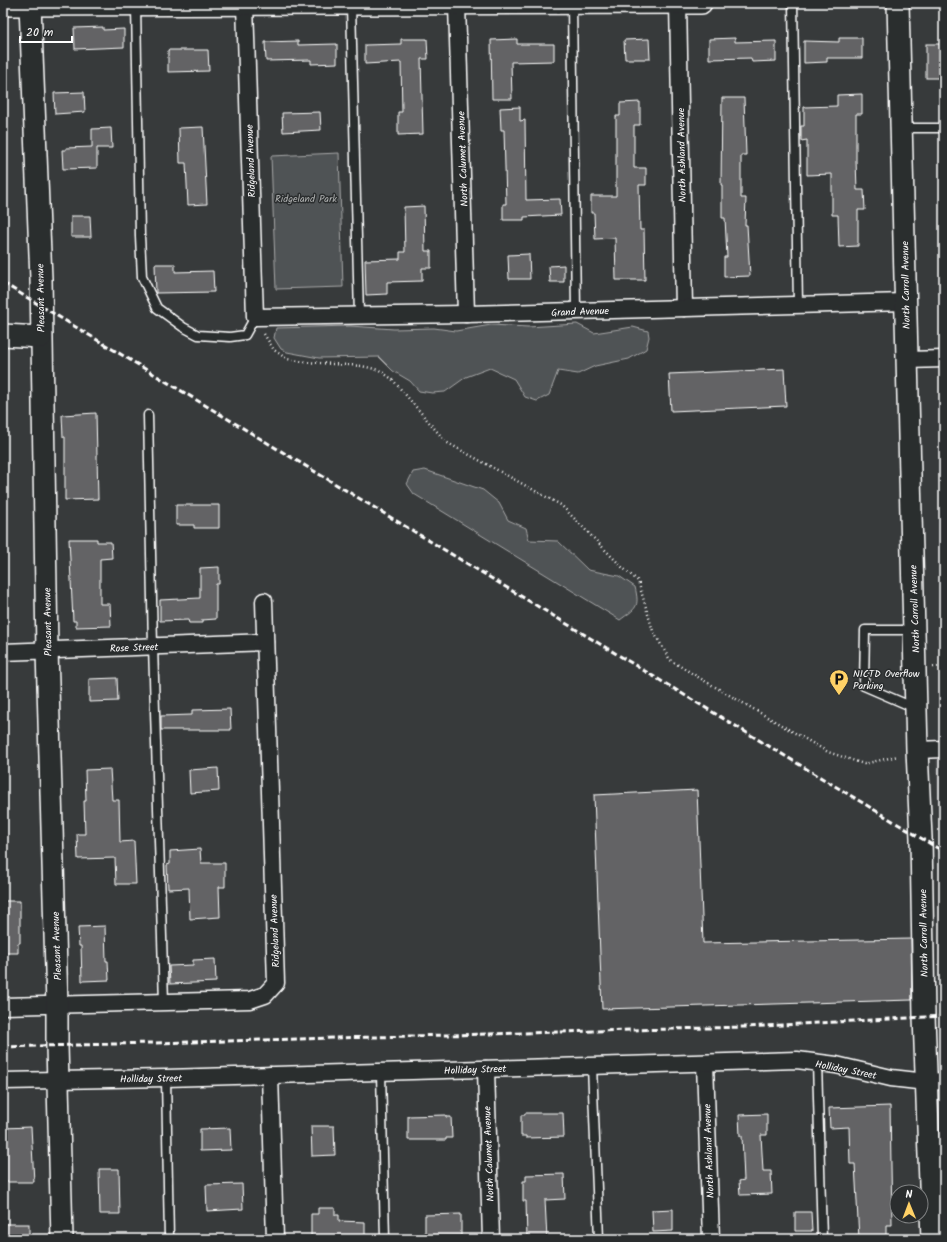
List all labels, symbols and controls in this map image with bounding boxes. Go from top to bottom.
scale bar [20,18,72,44]
text: 20 m [26,23,54,42]
street label: North Ashland Avenue [673,107,691,202]
street label: North Calumet Avenue [453,110,473,207]
street label: Ridgeland Avenue [242,124,260,198]
park label: Ridgeland Park [275,191,337,207]
street label: North Carroll Avenue [897,240,915,329]
street label: Pleasant Avenue [32,263,50,332]
street label: Grand Avenue [551,303,610,321]
street label: North Carroll Avenue [905,564,925,653]
street label: Pleasant Avenue [39,587,57,656]
street label: Rose Street [110,639,159,657]
place label: NICTD Overflow Parking [853,666,920,694]
parking icon: NICTD Overflow Parking [828,668,850,696]
street label: North Carroll Avenue [915,888,933,977]
street label: Ridgeland Avenue [266,894,284,968]
street label: Pleasant Avenue [48,911,66,981]
street label: Holliday Street [814,1056,878,1084]
street label: Holliday Street [444,1061,507,1079]
street label: Holliday Street [120,1070,182,1088]
street label: North Ashland Avenue [699,1103,719,1198]
street label: North Calumet Avenue [479,1105,499,1202]
north arrow [889,1184,929,1224]
text: N [905,1186,913,1204]

